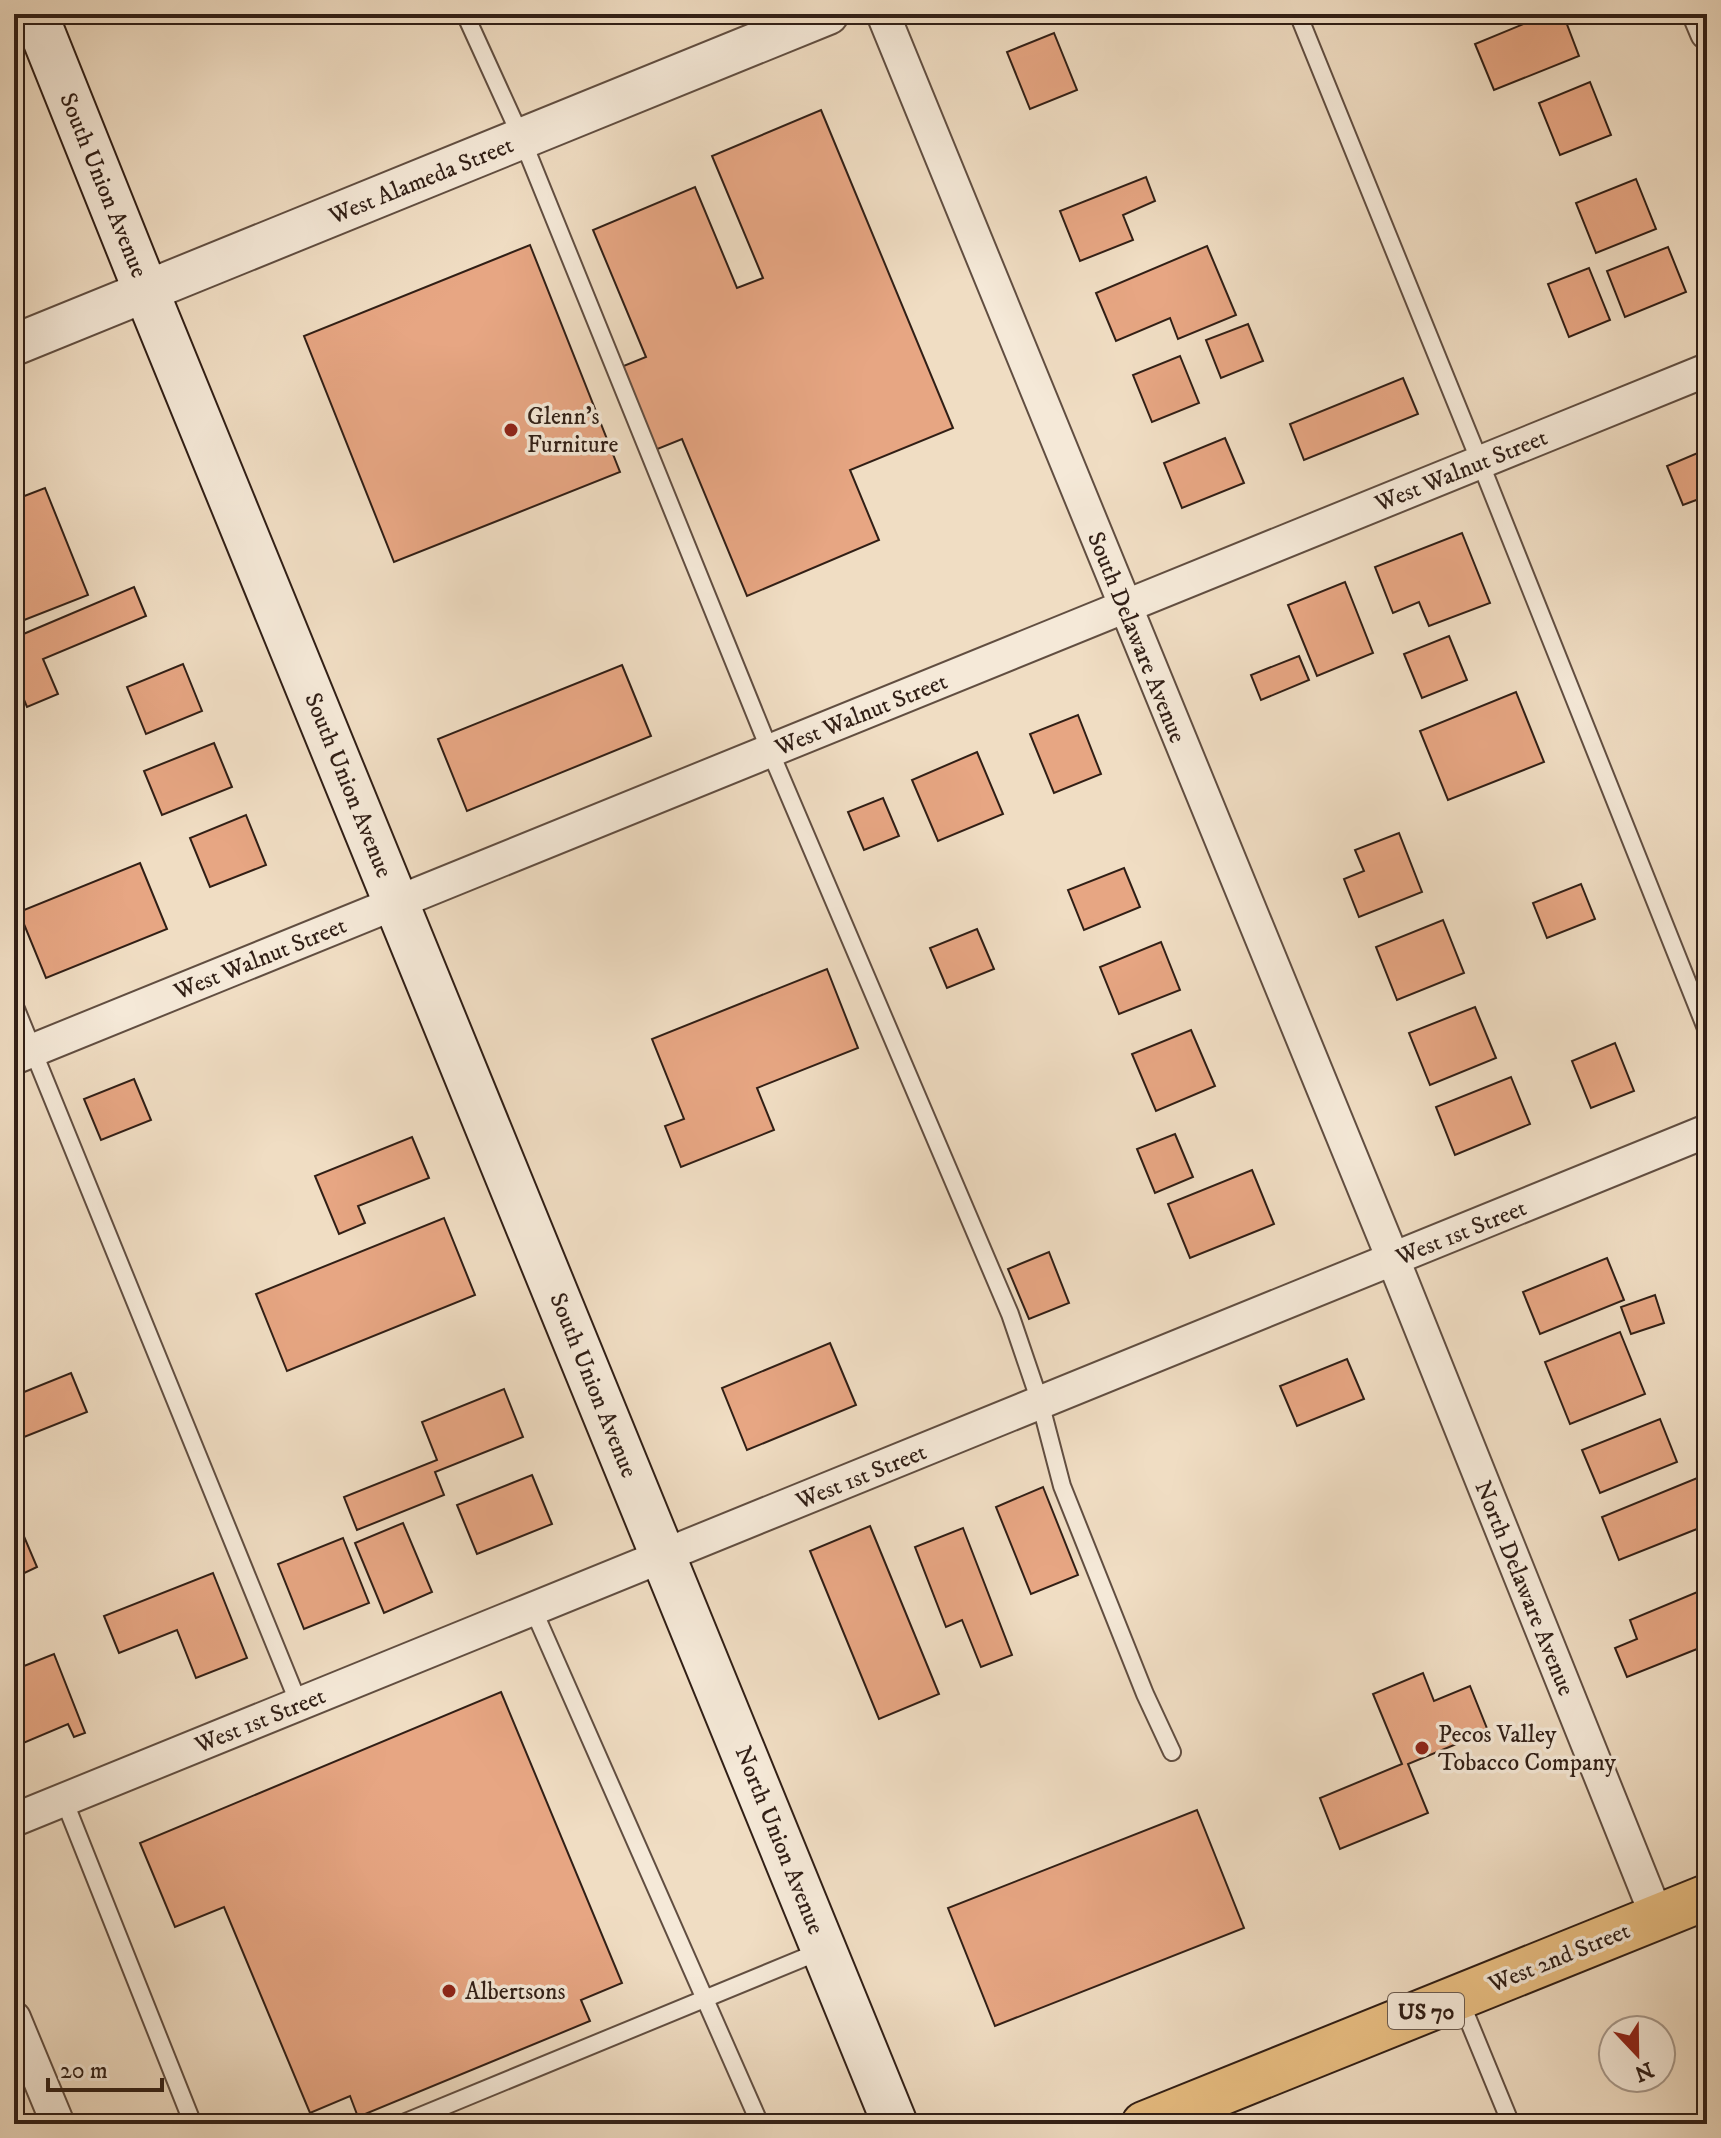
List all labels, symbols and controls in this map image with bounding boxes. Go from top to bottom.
street label: South Union Avenue [52,89,154,282]
street label: West Alameda Street [324,130,518,232]
place label: Glenn's Furniture [527,402,618,460]
marker: Glenn's Furniture [502,421,520,439]
street label: West Walnut Street [1370,423,1552,520]
street label: South Delaware Avenue [1080,527,1192,747]
street label: West Walnut Street [770,667,952,764]
street label: South Union Avenue [297,689,399,882]
street label: West Walnut Street [169,911,351,1008]
street label: West 1st Street [1391,1193,1531,1273]
street label: South Union Avenue [542,1289,644,1482]
street label: West 1st Street [791,1437,931,1517]
street label: North Delaware Avenue [1467,1477,1581,1700]
street label: West 1st Street [190,1681,330,1761]
place label: Pecos Valley Tobacco Company [1438,1720,1617,1778]
marker: Pecos Valley Tobacco Company [1413,1739,1431,1757]
street label: North Union Avenue [728,1742,831,1939]
street label: West 2nd Street [1483,1916,1635,2000]
place label: Albertsons [465,1977,566,2007]
marker: Albertsons [440,1982,458,2000]
road number: US 70 [1388,1993,1464,2029]
north arrow [1597,2014,1677,2094]
scale bar [48,2042,162,2092]
text: N [1630,2055,1657,2087]
text: 20 m [60,2056,108,2086]

